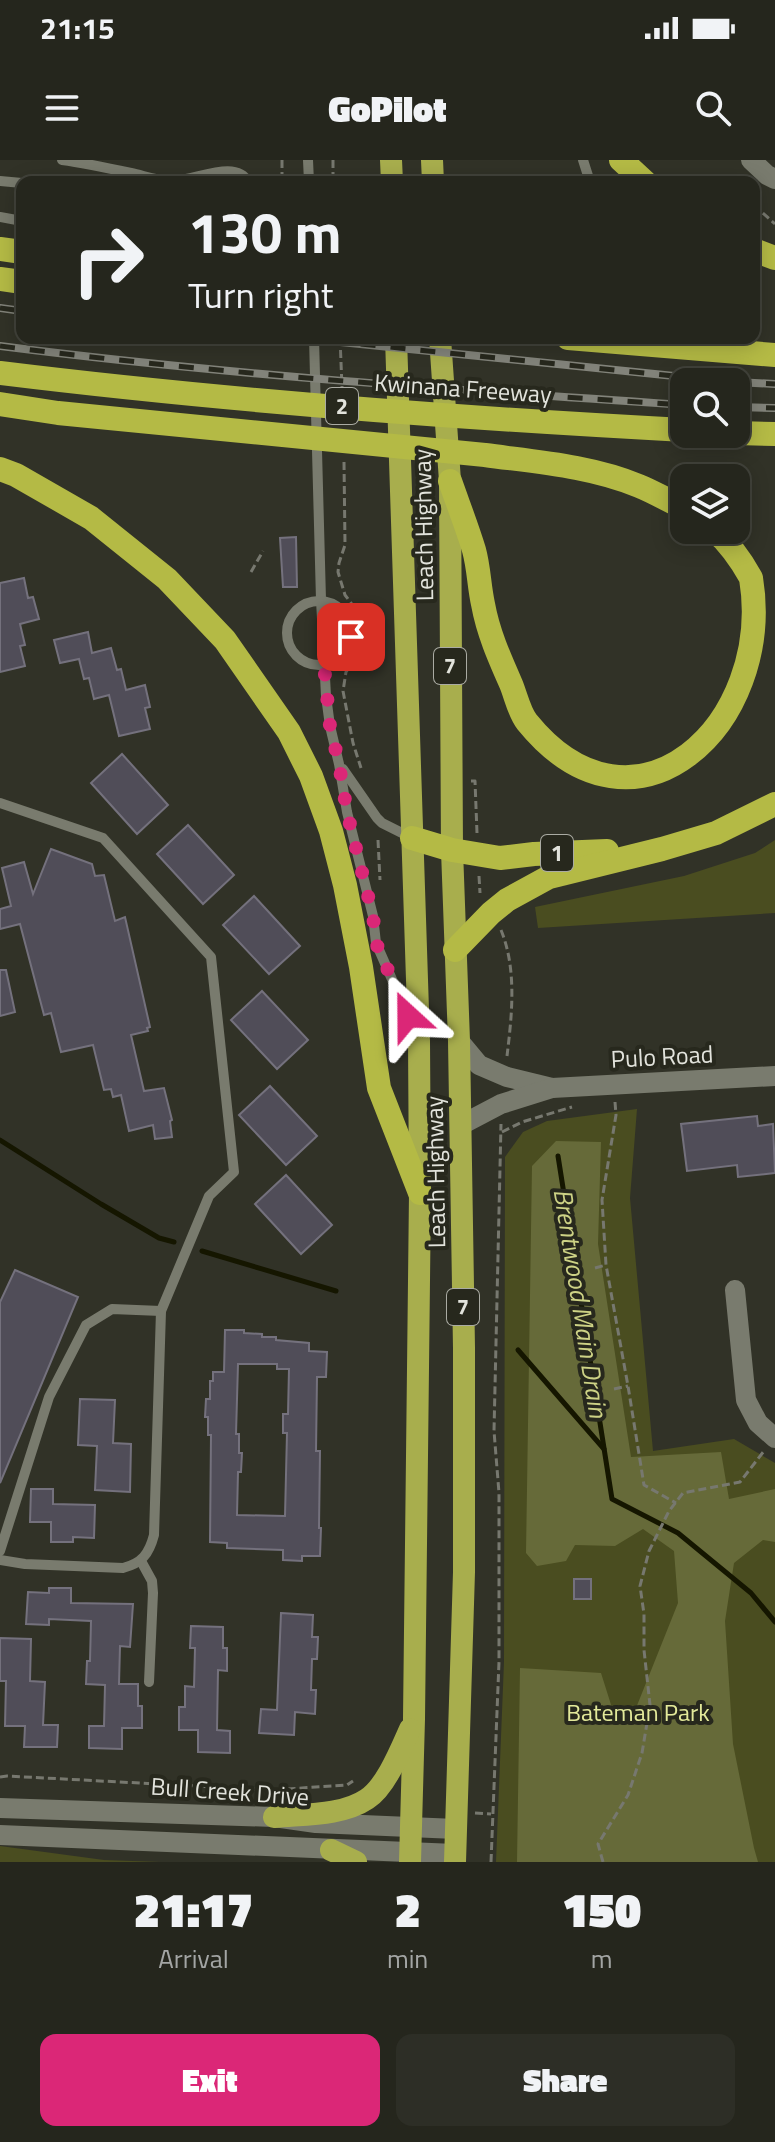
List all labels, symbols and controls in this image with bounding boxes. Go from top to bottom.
text: 21:15 [40,5,115,51]
text: GoPilot [328,81,447,136]
icon: menu [40,86,84,130]
icon: search [691,86,735,130]
text: 130 m [188,190,341,275]
icon: right [56,208,160,312]
text: Turn right [188,267,333,322]
street label: Kwinana Freeway [373,364,553,412]
map controls [670,368,750,544]
button: search [670,368,750,448]
road number: 2 [326,388,358,424]
street label: Leach Highway [404,448,442,601]
button: layers [670,464,750,544]
pin [317,603,385,671]
icon: arrive [329,615,373,659]
road number: 7 [434,648,466,684]
road number: 1 [541,835,573,871]
position arrow [366,974,450,1058]
street label: Pulo Road [610,1035,714,1077]
street label: Leach Highway [416,1095,454,1248]
water label: Brentwood Main Drain [544,1186,619,1421]
road number: 7 [447,1289,479,1325]
park label: Bateman Park [566,1694,710,1730]
street label: Bull Creek Drive [150,1768,310,1814]
text: 21:17 [134,1873,253,1946]
text: 2 [394,1873,421,1946]
text: 150 [562,1873,641,1946]
text: Arrival [158,1939,229,1978]
text: min [387,1939,428,1978]
text: m [591,1939,613,1978]
button: Exit [40,2034,380,2126]
button: Share [396,2034,735,2126]

